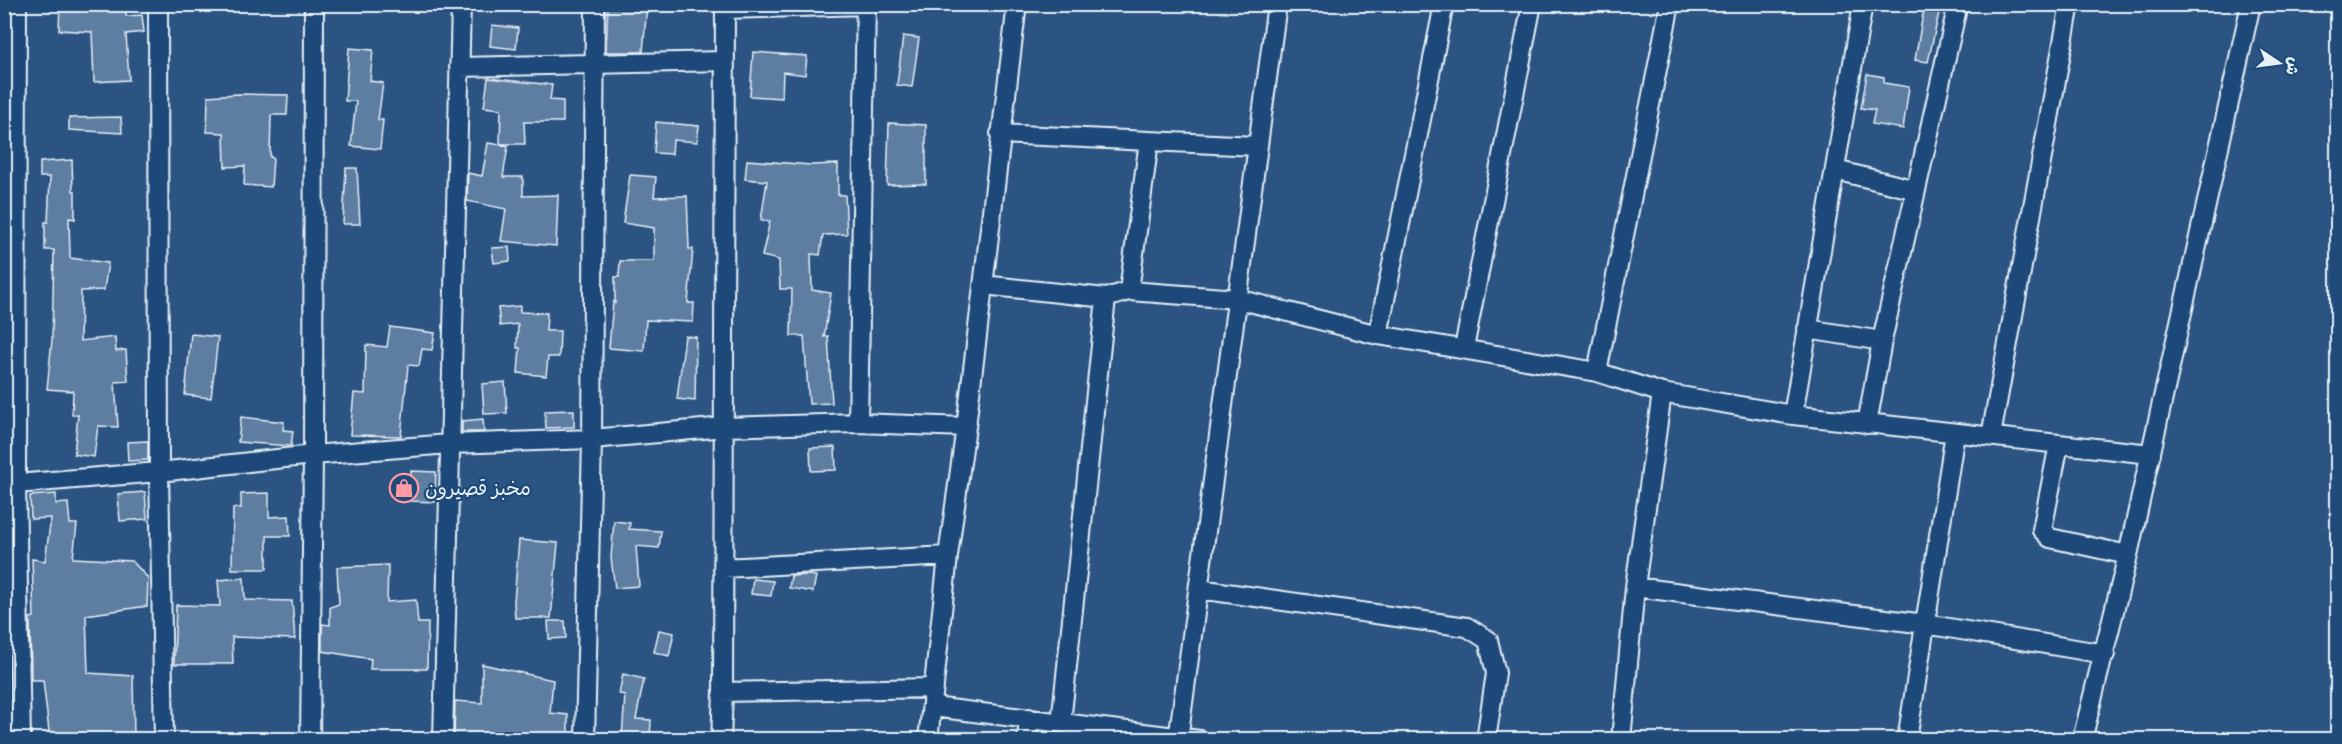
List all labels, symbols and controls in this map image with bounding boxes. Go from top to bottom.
north arrow [2249,33,2309,93]
text: ش [2282,56,2304,77]
shop icon: مخبز قصيرون [388,472,420,504]
place label: مخبز قصيرون [425,476,531,500]

